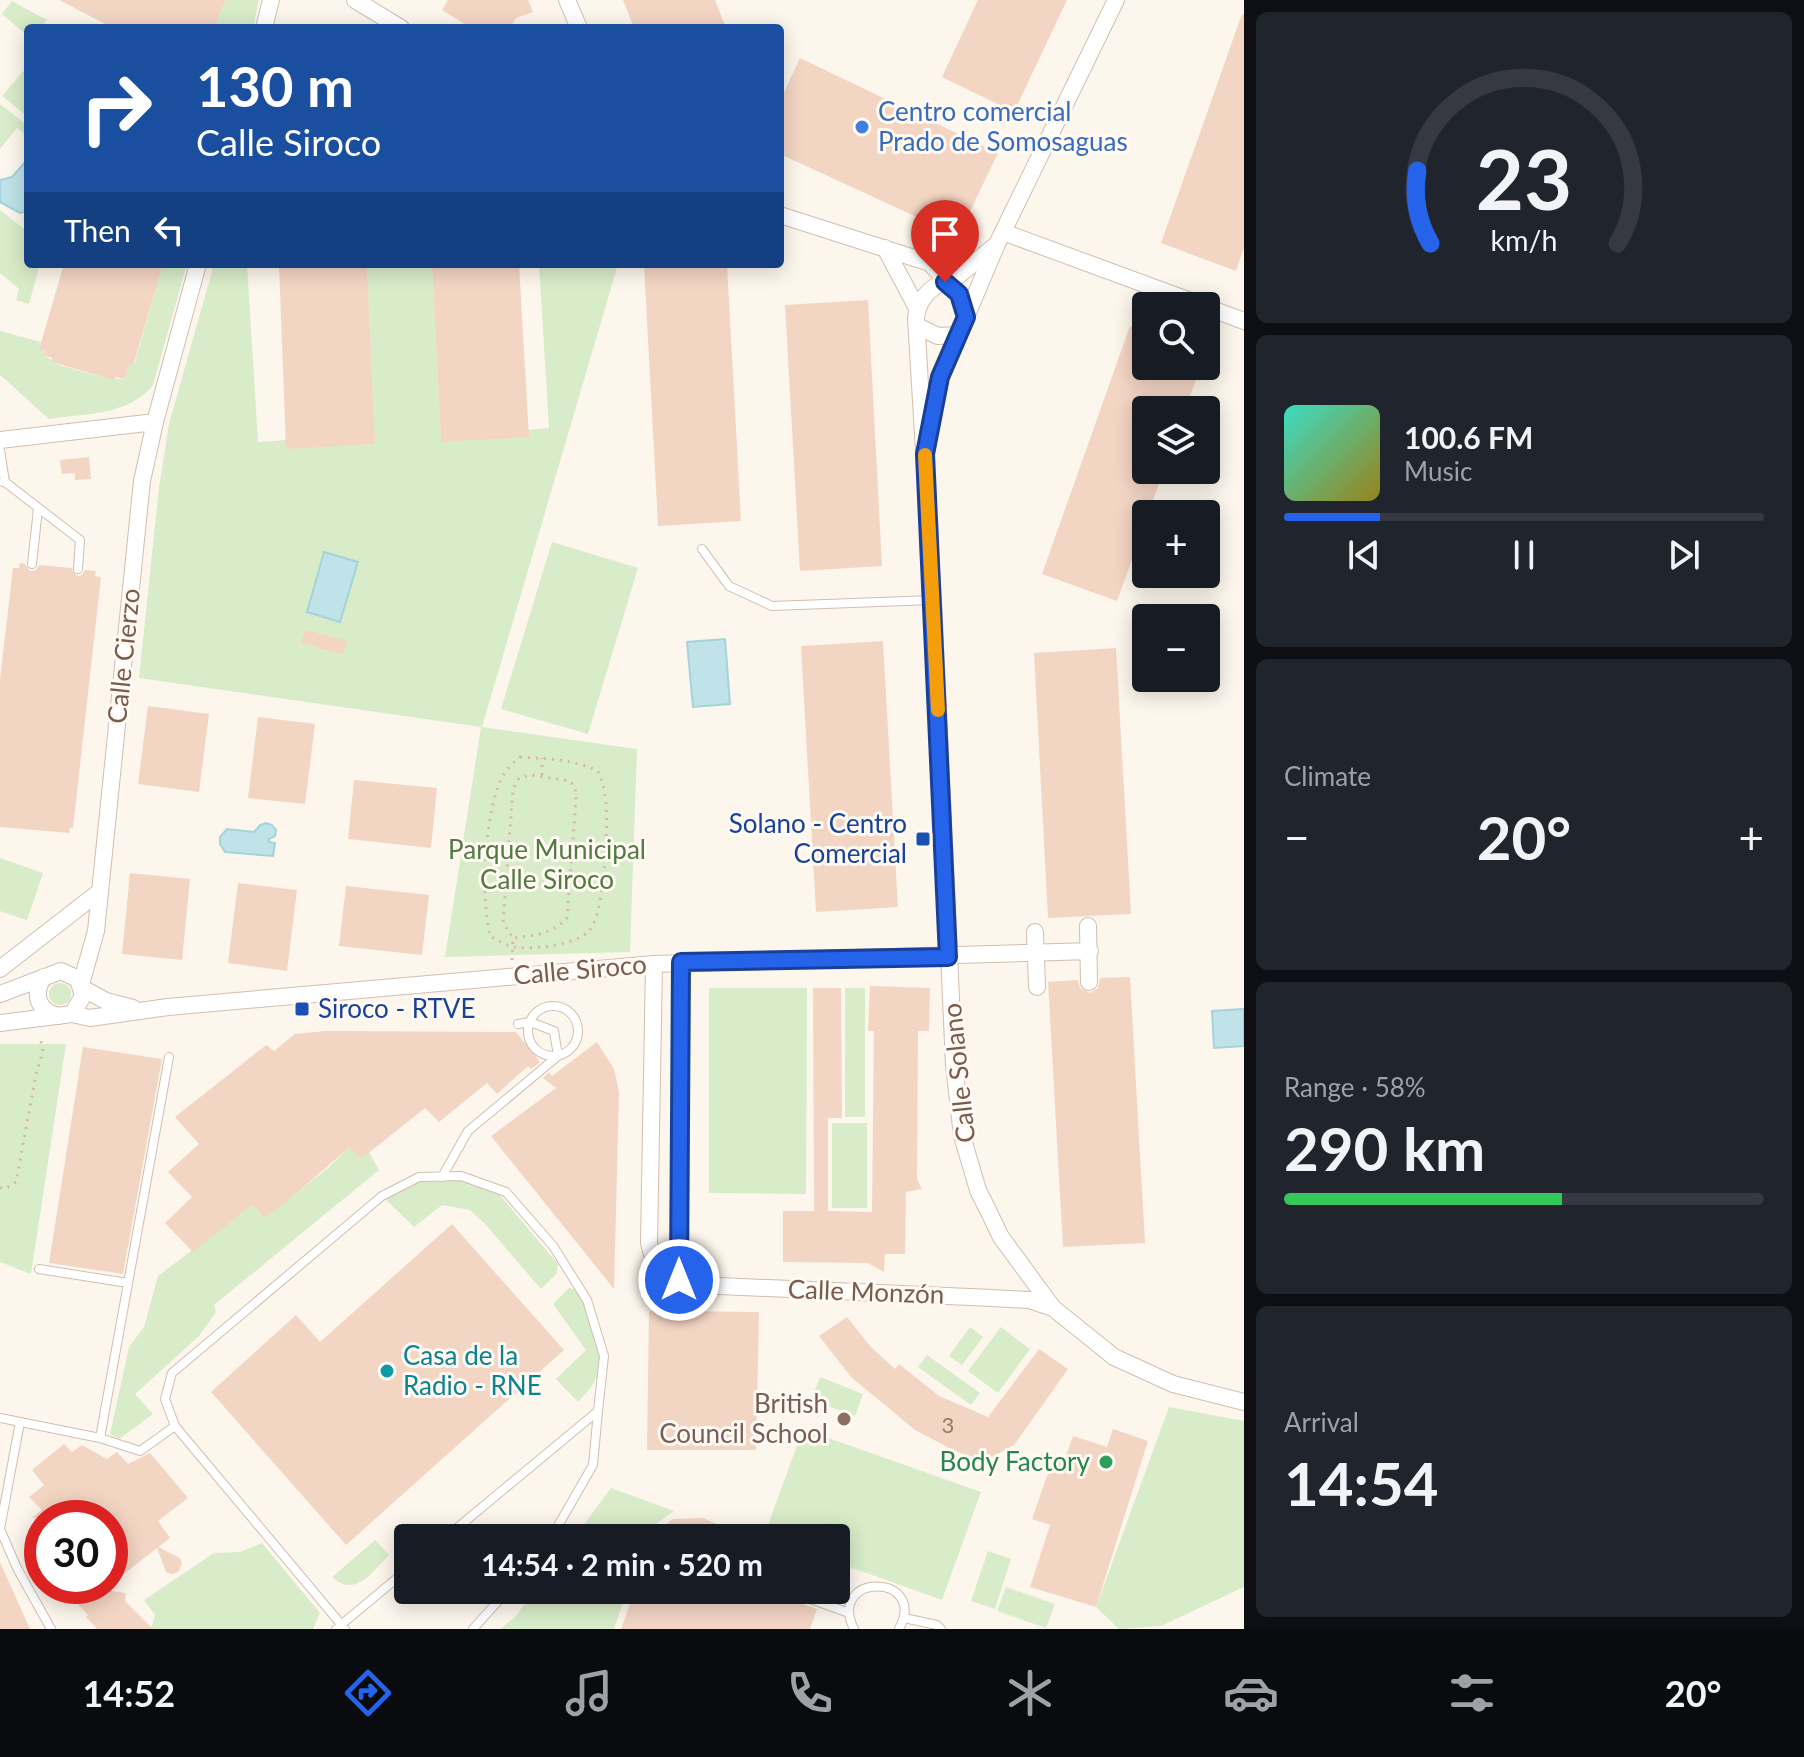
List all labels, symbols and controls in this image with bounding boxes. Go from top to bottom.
text: 130 m [196,52,354,119]
icon: right [64,56,168,160]
place label: Centro comercial Prado de Somosaguas [878,95,1128,157]
marker: Centro comercial Prado de Somosaguas [853,118,871,136]
text: Calle Siroco [196,120,381,164]
text: 23 [1476,127,1572,227]
pin [911,200,979,282]
icon: left [147,208,191,252]
text: Then [64,212,131,248]
icon: arrive [923,212,967,256]
text: km/h [1491,223,1557,257]
map controls [1132,292,1220,692]
button: search [1132,292,1220,380]
button: layers [1132,396,1220,484]
text: 100.6 FM [1404,419,1533,455]
text: Music [1404,455,1472,487]
button: + [1132,500,1220,588]
icon: previous [1342,533,1386,577]
icon: pause [1502,533,1546,577]
icon: next [1662,533,1706,577]
street label: Calle Cierzo [100,587,146,725]
button: − [1132,604,1220,692]
text: Climate [1284,760,1371,792]
text: 20° [1477,801,1571,873]
place label: Solano - Centro Comercial [729,807,907,869]
text: − [1284,811,1310,863]
text: + [1738,811,1764,863]
marker: Solano - Centro Comercial [914,830,932,848]
park label: Parque Municipal Calle Siroco [448,833,646,895]
street label: Calle Siroco [512,947,648,991]
place label: Siroco - RTVE [318,992,475,1024]
marker: Siroco - RTVE [293,1000,311,1018]
street label: Calle Solano [935,1002,981,1144]
text: Range · 58% [1284,1071,1426,1103]
text: 290 km [1284,1112,1485,1184]
position arrow [637,1238,721,1322]
street label: Calle Monzón [787,1272,945,1310]
place label: Casa de la Radio - RNE [403,1339,542,1401]
marker: Casa de la Radio - RNE [378,1362,396,1380]
place label: British Council School [659,1387,828,1449]
text: Arrival [1284,1406,1359,1438]
marker: British Council School [835,1410,853,1428]
house number: 3 [942,1411,954,1438]
place label: Body Factory [940,1445,1091,1477]
text: 14:54 [1284,1447,1439,1519]
marker: Body Factory [1097,1453,1115,1471]
speed limit sign: 30 [24,1500,128,1604]
text: 14:54 · 2 min · 520 m [481,1546,763,1582]
icon: directions [340,1665,396,1721]
icon: music [561,1665,617,1721]
icon: phone [782,1665,838,1721]
icon: climate [1002,1665,1058,1721]
icon: car [1223,1665,1279,1721]
icon: filters [1444,1665,1500,1721]
text: 14:52 [82,1671,175,1715]
text: 20° [1665,1671,1721,1715]

